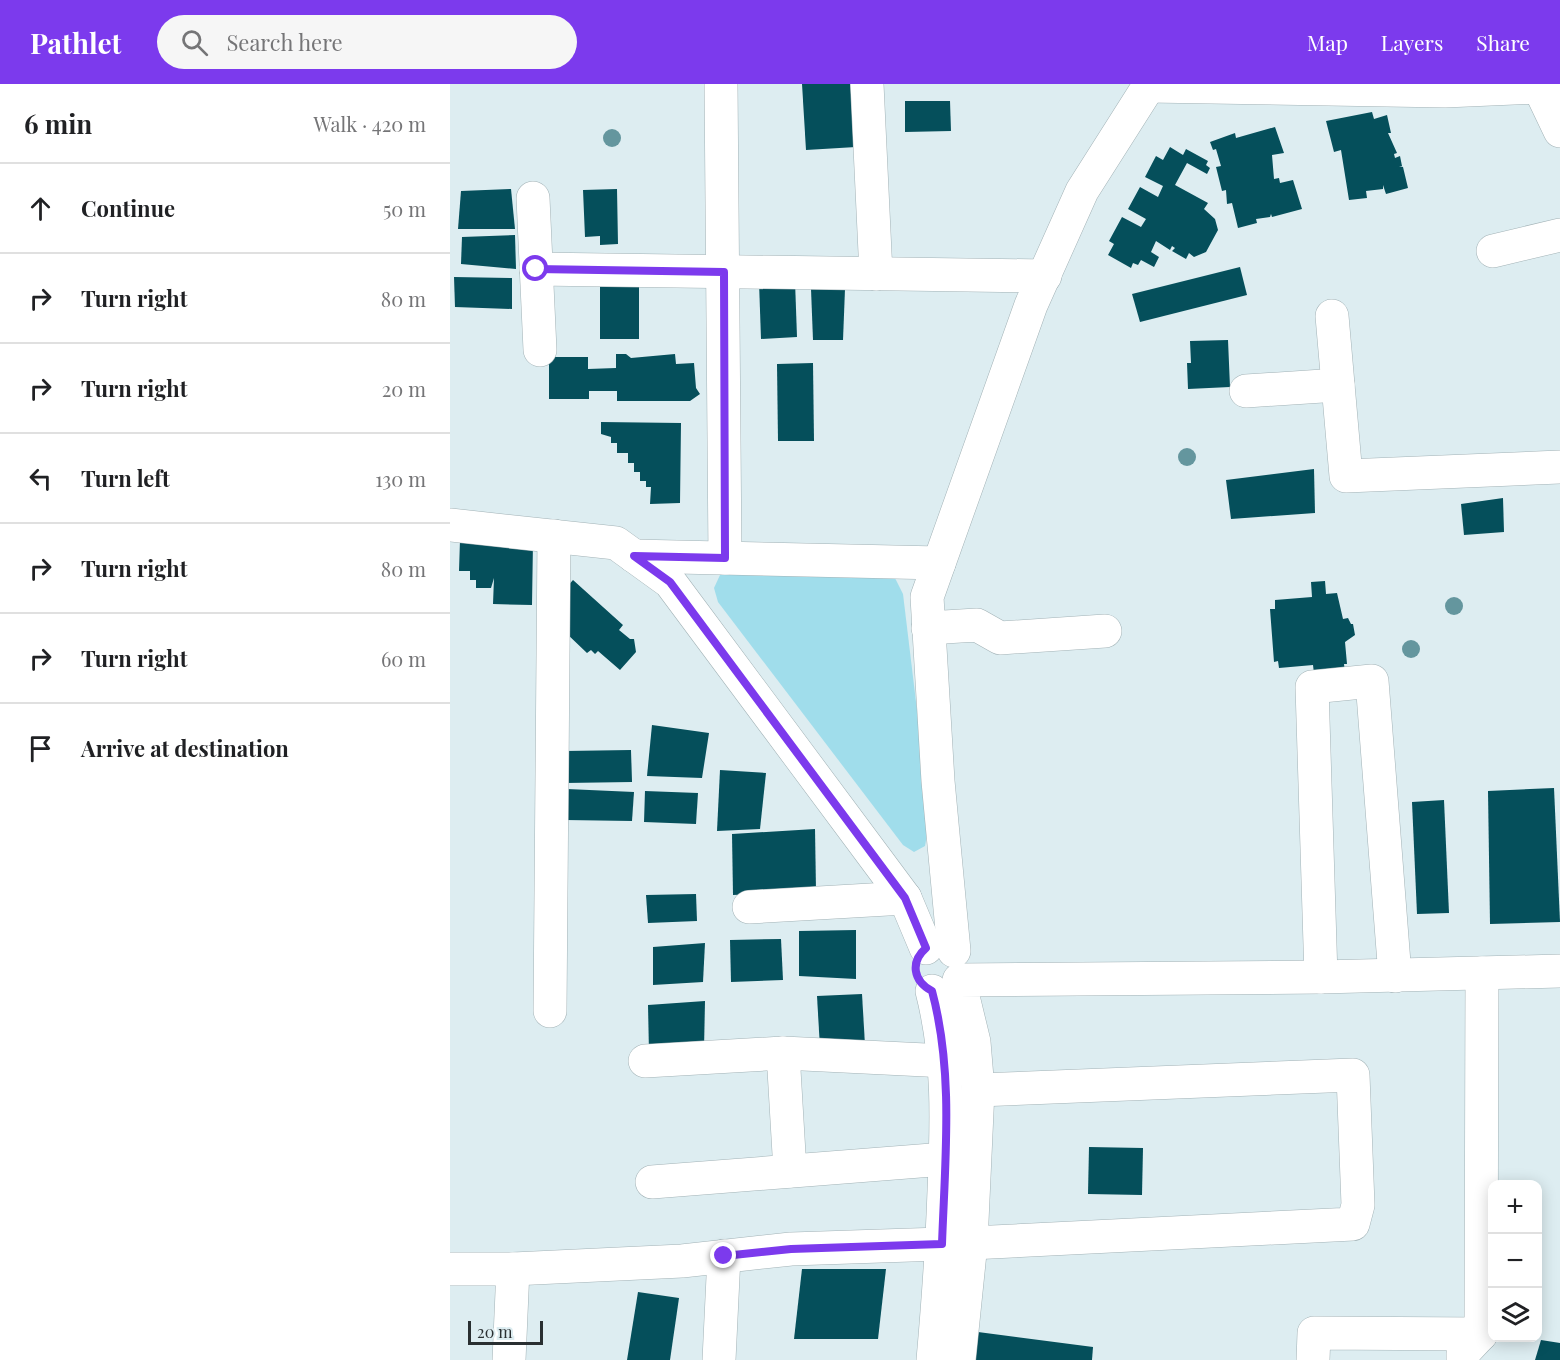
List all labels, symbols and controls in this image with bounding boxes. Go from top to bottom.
search box [157,15,577,69]
text: Pathlet [30,24,121,61]
icon: search [178,26,211,59]
text: Search here [226,27,343,57]
text: Map [1307,28,1348,56]
text: Layers [1381,28,1443,56]
text: Share [1476,28,1530,56]
text: 6 min [24,106,92,141]
text: Walk · 420 m [313,110,426,137]
icon: ahead [24,192,57,225]
text: Continue [81,193,175,223]
text: 50 m [383,195,426,222]
route start [522,255,548,281]
icon: right [24,282,57,315]
text: Turn right [81,283,187,313]
text: 80 m [381,285,426,312]
icon: right [24,372,57,405]
text: Turn right [81,373,187,403]
text: 20 m [382,375,426,402]
icon: left [24,462,57,495]
text: Turn left [81,463,170,493]
text: 130 m [375,465,426,492]
icon: right [24,552,57,585]
text: Turn right [81,553,187,583]
text: 80 m [381,555,426,582]
icon: right [24,642,57,675]
text: Turn right [81,643,187,673]
text: 60 m [381,645,426,672]
icon: arrive [24,732,57,765]
text: Arrive at destination [81,733,289,763]
map controls [1488,1180,1542,1342]
button: + [1488,1180,1542,1234]
button: − [1488,1234,1542,1288]
route end [710,1242,736,1268]
button: layers [1488,1288,1542,1342]
scale bar [468,1318,543,1346]
text: 20 m [477,1321,512,1342]

